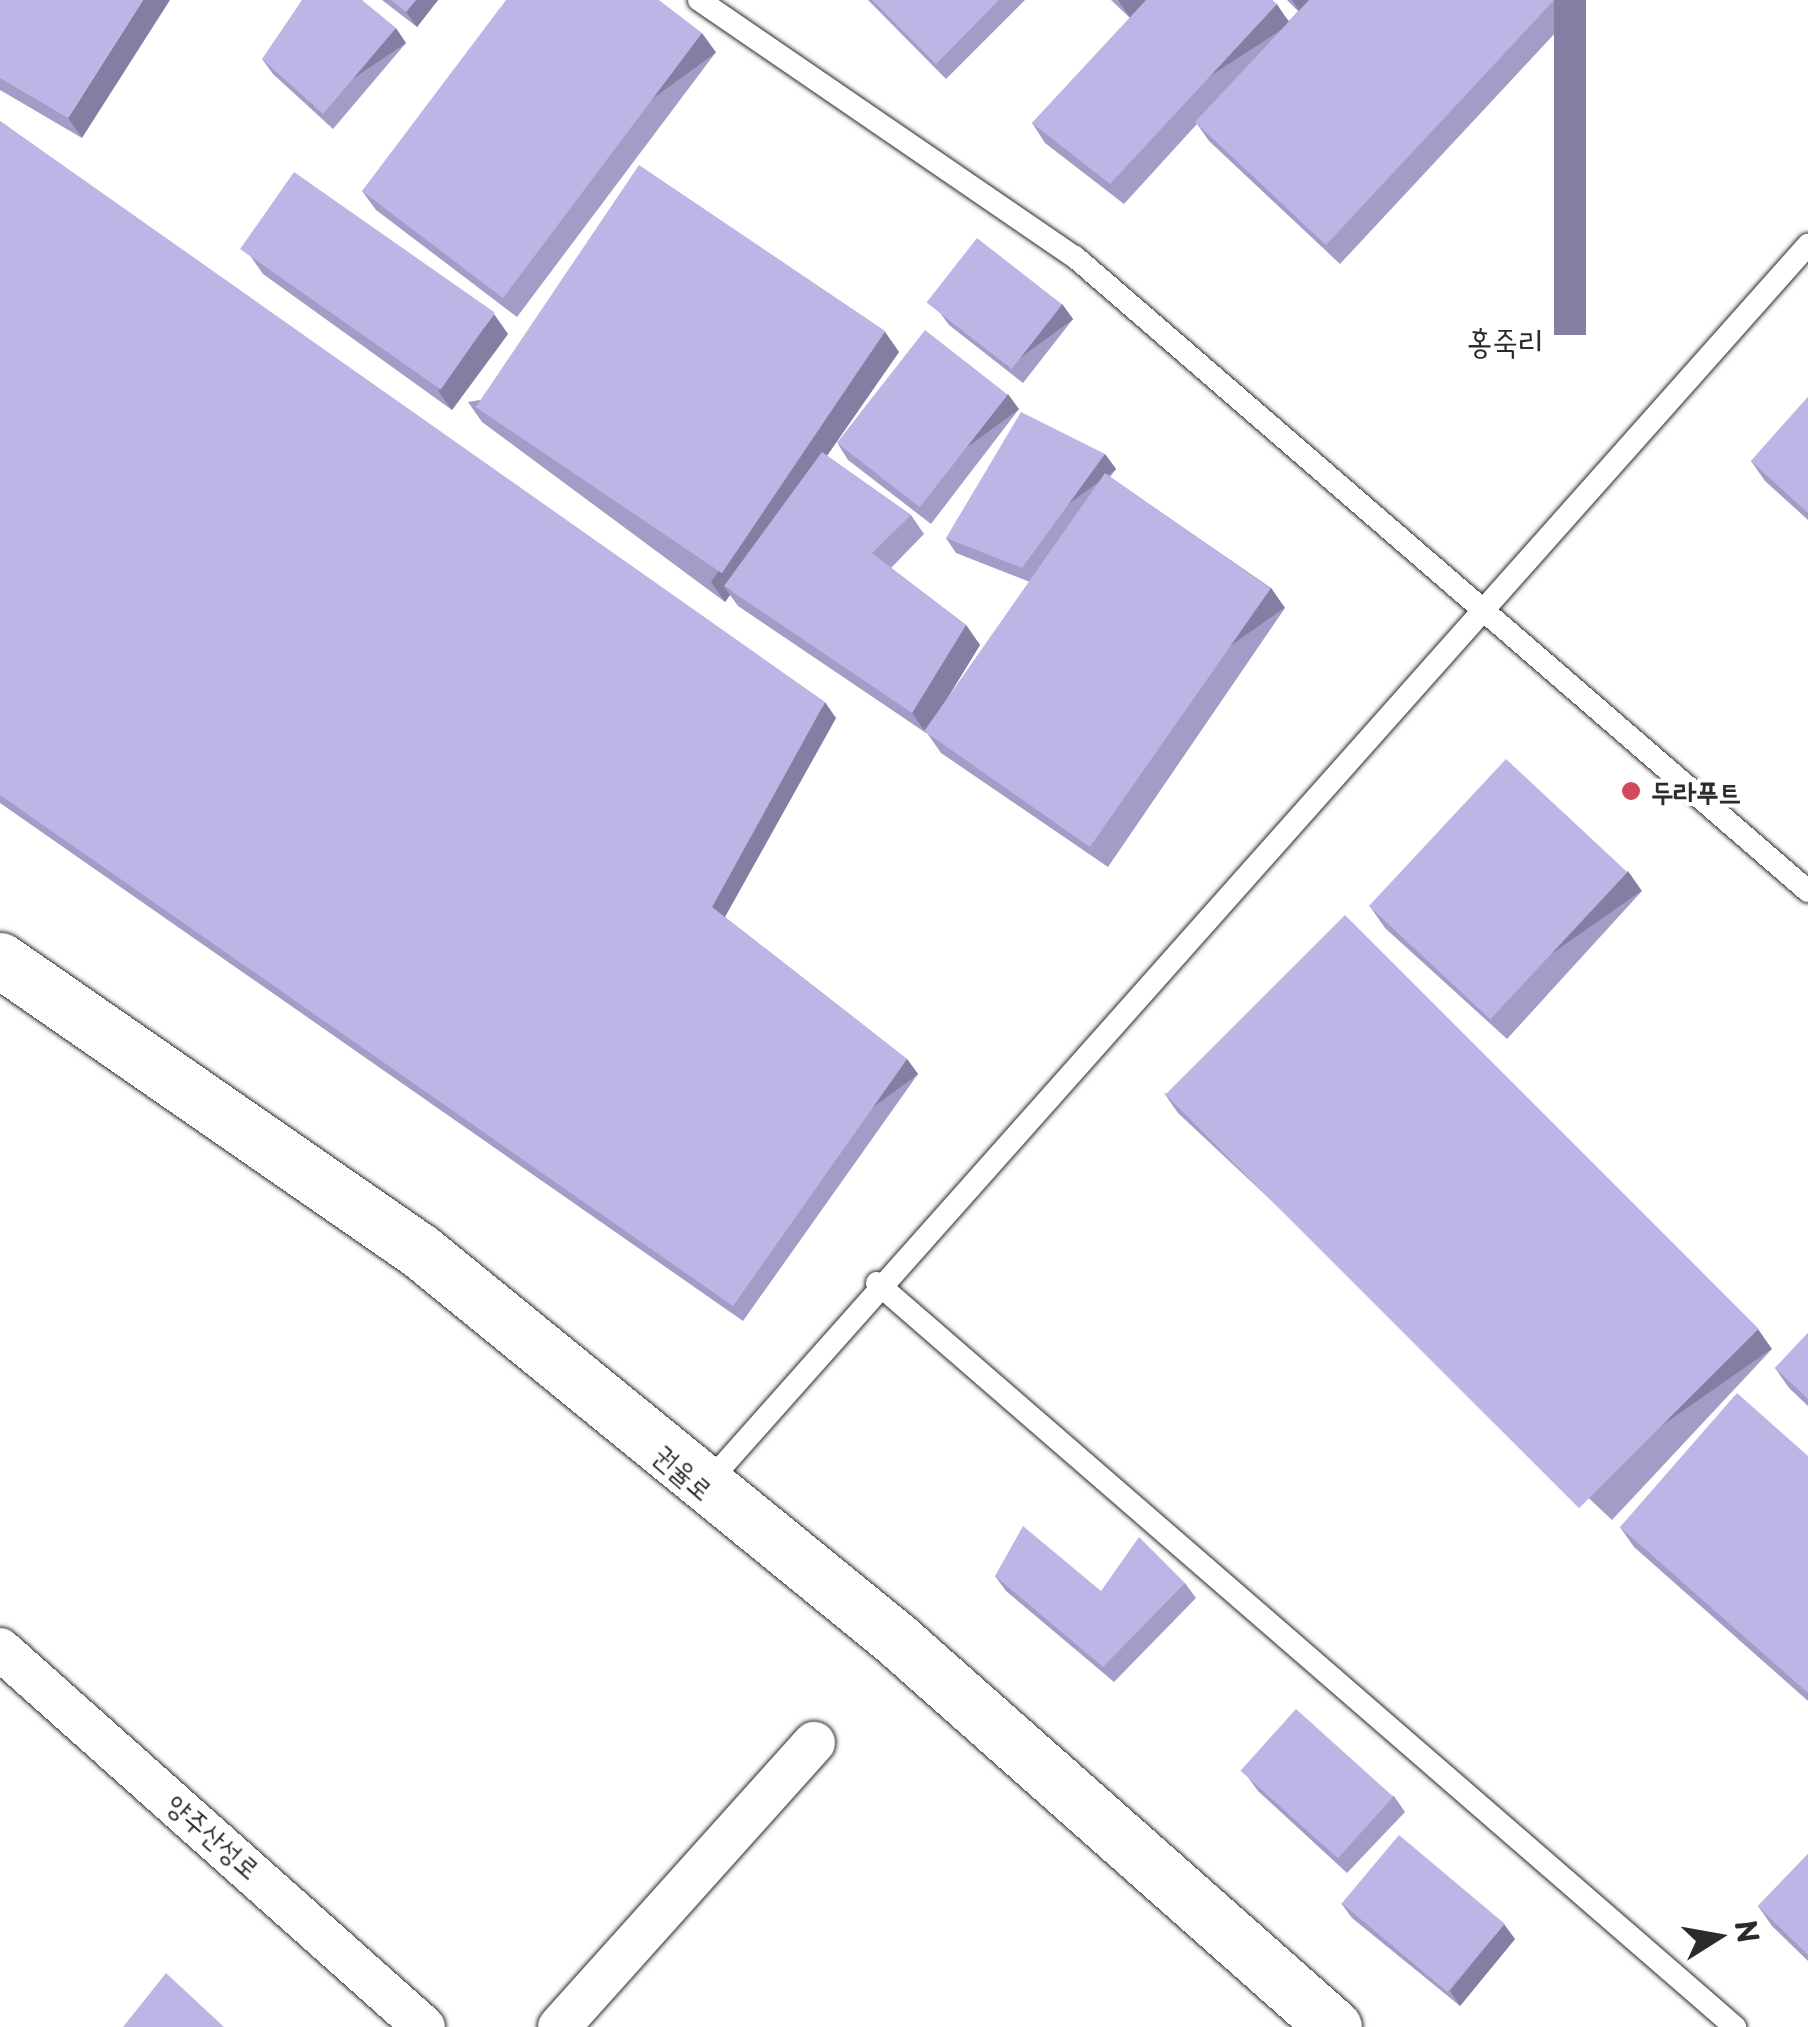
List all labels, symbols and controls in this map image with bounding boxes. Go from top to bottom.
district label: 홍죽리 [1466,321,1544,359]
place label: 두라푸트 [1651,774,1741,808]
marker: 두라푸트 [1620,780,1642,802]
street label: 권율로 [647,1437,721,1507]
street label: 양주산성로 [160,1786,268,1886]
north arrow [1668,1887,1768,1987]
text: N [1725,1916,1771,1946]

